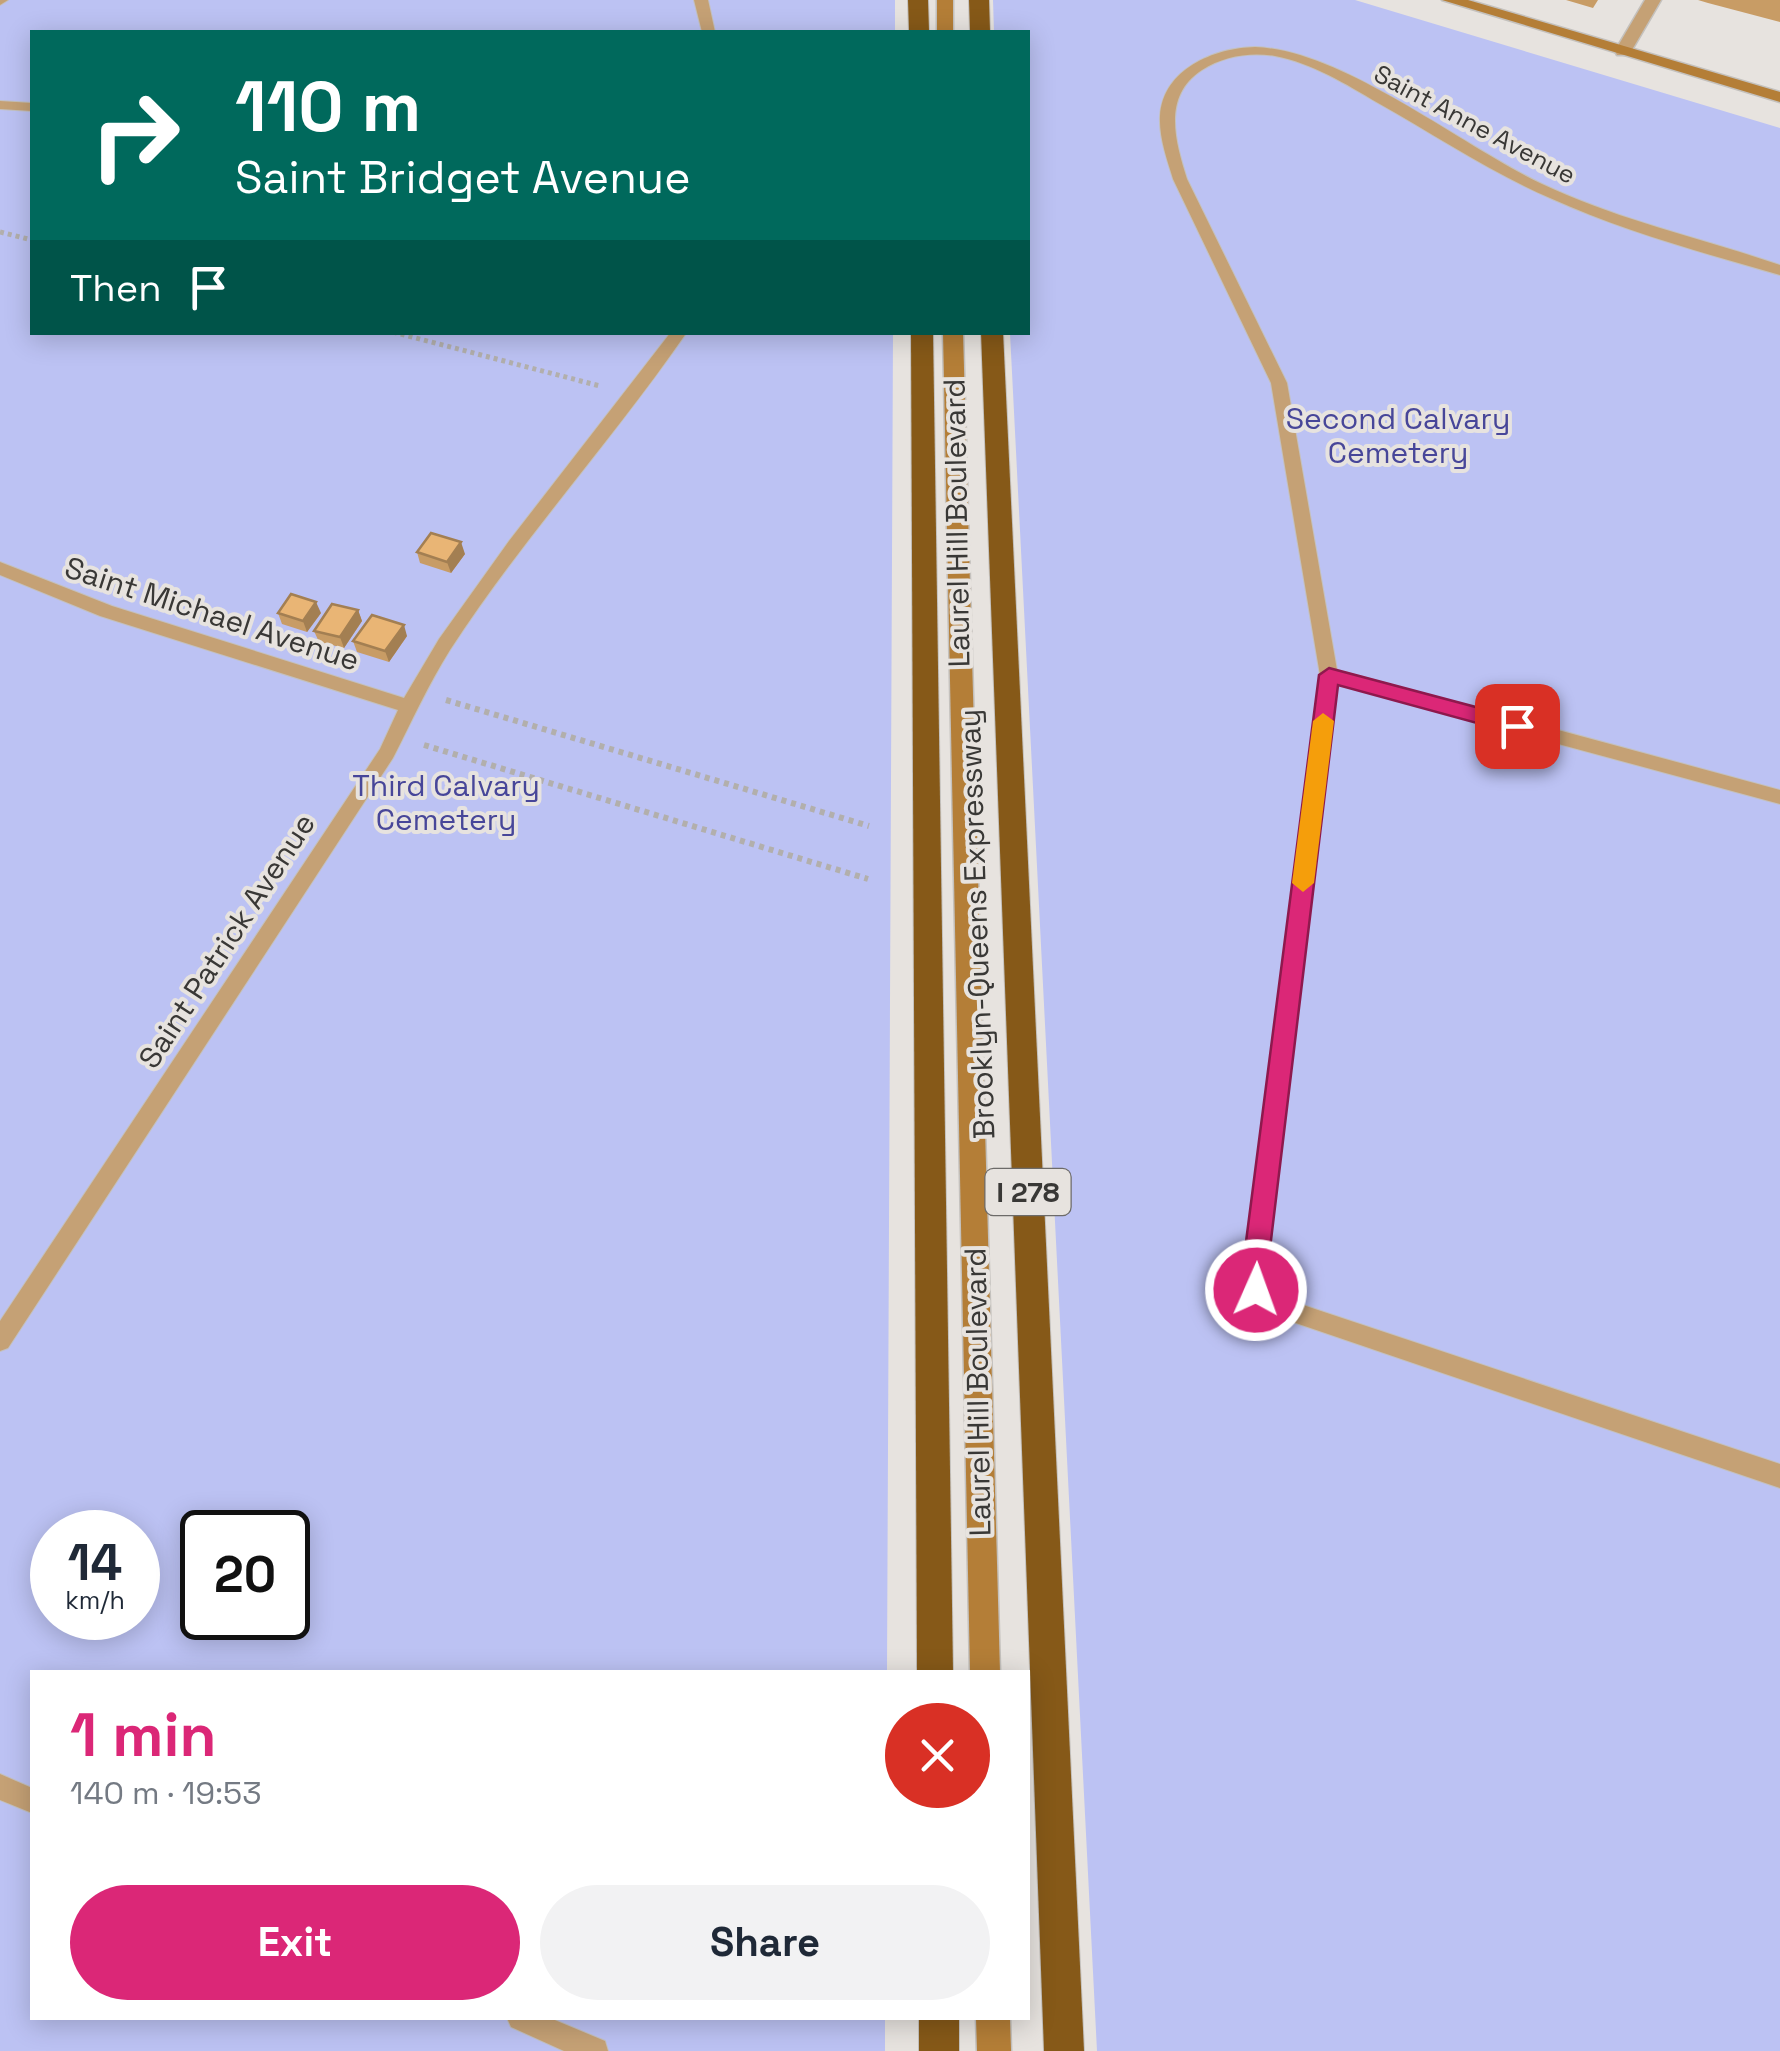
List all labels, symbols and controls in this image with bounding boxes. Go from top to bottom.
street label: Saint Anne Avenue [1369,57,1581,191]
text: 110 m [235,62,421,151]
icon: right [70,70,200,200]
text: Saint Bridget Avenue [235,149,691,206]
icon: arrive [181,260,236,315]
text: Then [70,264,161,312]
street label: Laurel Hill Boulevard [934,378,979,668]
park label: Second Calvary Cemetery [1286,399,1510,472]
street label: Saint Michael Avenue [60,547,364,680]
pin [1475,684,1560,769]
icon: arrive [1490,699,1545,754]
street label: Brooklyn-Queens Expressway [950,708,1003,1140]
park label: Third Calvary Cemetery [352,766,540,839]
street label: Saint Patrick Avenue [130,806,324,1076]
road number: I 278 [986,1169,1070,1215]
position arrow [1204,1238,1308,1342]
street label: Laurel Hill Boulevard [955,1247,1000,1537]
speed limit sign: 20 [180,1510,310,1640]
text: 14 [68,1531,122,1595]
text: km/h [65,1584,125,1616]
text: 1 min [70,1697,217,1774]
button: close [885,1703,990,1808]
text: 140 m · 19:53 [70,1773,262,1813]
button: Exit [70,1885,520,2000]
button: Share [540,1885,990,2000]

